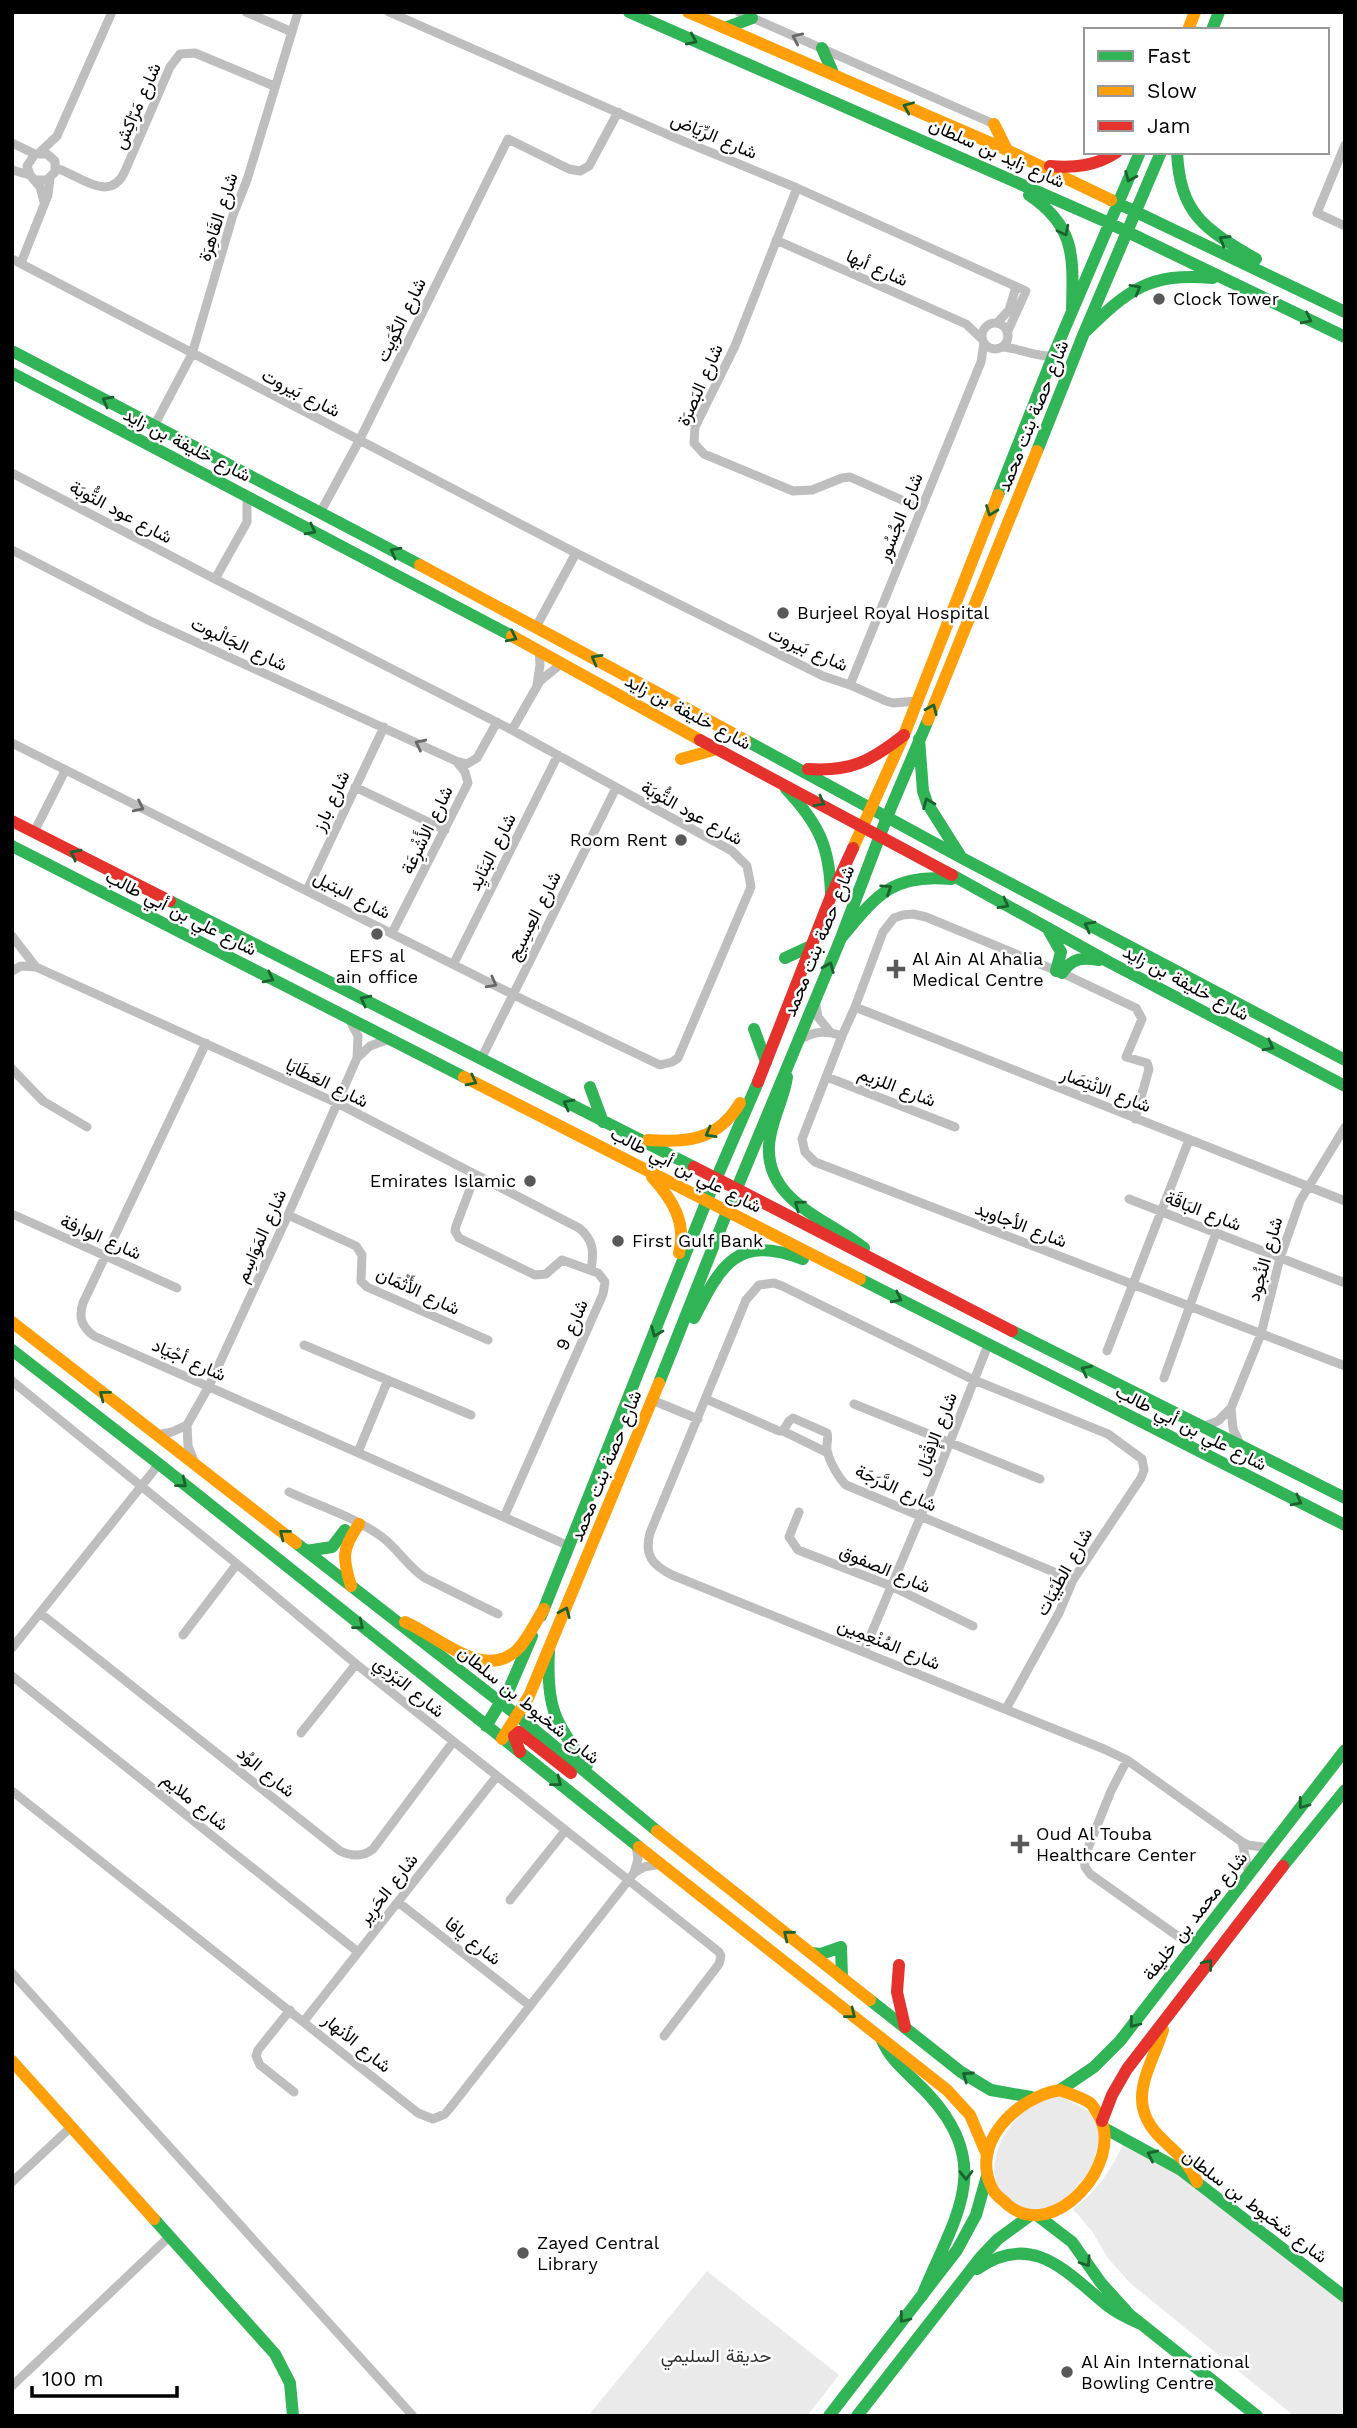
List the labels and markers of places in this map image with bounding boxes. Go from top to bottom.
place label: Clock Tower [1173,288,1279,309]
marker: Clock Tower [1151,291,1167,307]
place label: Burjeel Royal Hospital [797,602,989,623]
marker: Burjeel Royal Hospital [775,605,791,621]
place label: Room Rent [570,829,667,850]
marker: Room Rent [673,832,689,848]
marker: EFS al ain office [369,926,385,942]
place label: EFS al ain office [336,945,418,987]
place label: Al Ain Al Ahalia Medical Centre [912,948,1044,990]
marker: Al Ain Al Ahalia Medical Centre [886,959,906,979]
place label: Emirates Islamic [370,1170,516,1191]
marker: Emirates Islamic [522,1173,538,1189]
place label: First Gulf Bank [632,1230,763,1251]
marker: First Gulf Bank [610,1233,626,1249]
place label: Oud Al Touba Healthcare Center [1036,1823,1196,1865]
marker: Oud Al Touba Healthcare Center [1010,1834,1030,1854]
place label: Zayed Central Library [537,2232,660,2274]
marker: Zayed Central Library [515,2245,531,2261]
place label: Al Ain International Bowling Centre [1081,2351,1250,2393]
marker: Al Ain International Bowling Centre [1059,2364,1075,2380]

